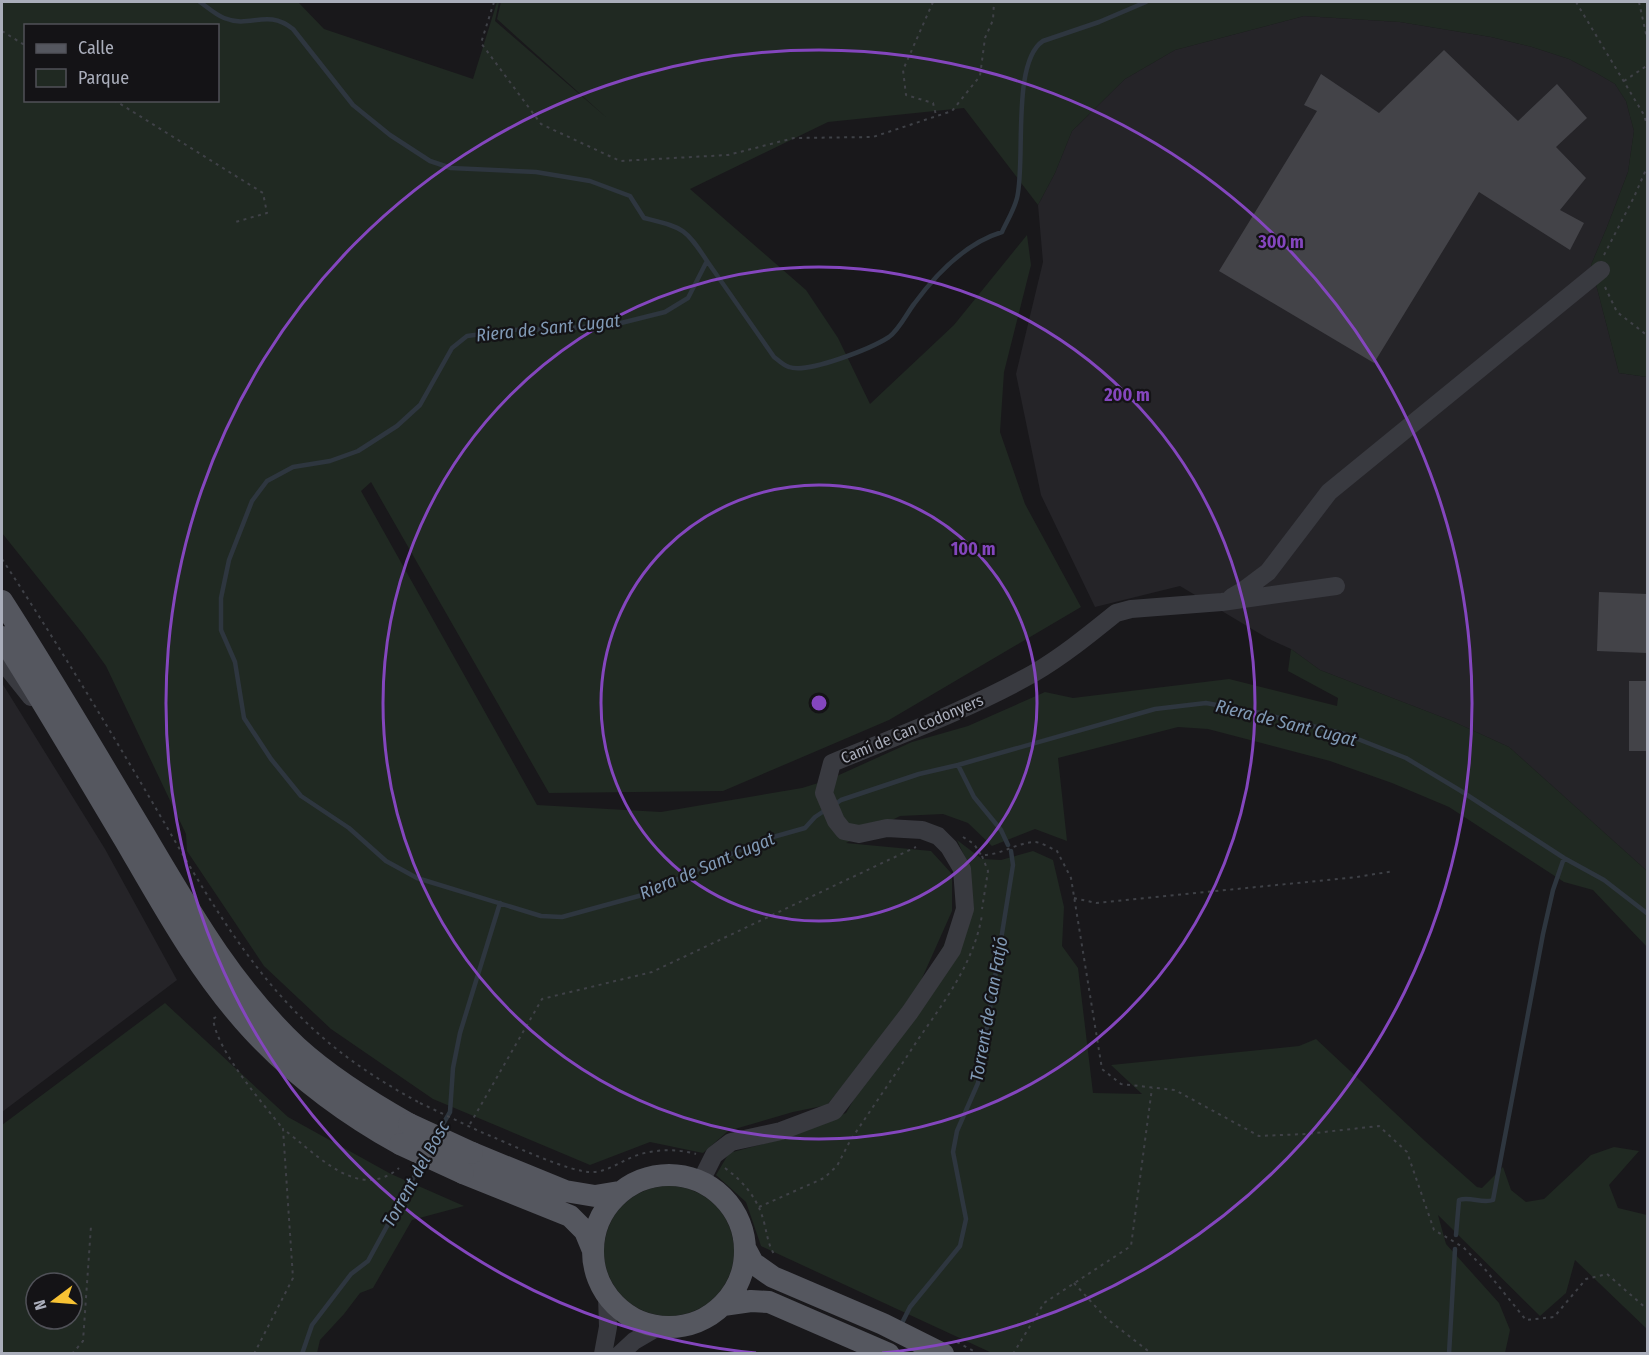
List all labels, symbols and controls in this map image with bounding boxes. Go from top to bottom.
legend [24,24,219,102]
text: Calle [78,37,114,59]
text: Parque [78,67,129,89]
text: 300 m [1257,231,1304,253]
water label: Riera de Sant Cugat [475,309,621,346]
text: 200 m [1103,384,1150,406]
text: 100 m [951,538,995,560]
street label: Camí de Can Codonyers [838,690,986,768]
centre of rings [809,693,829,713]
water label: Riera de Sant Cugat [1213,695,1359,751]
water label: Riera de Sant Cugat [636,828,778,904]
water label: Torrent de Can Fatjó [965,935,1013,1083]
water label: Torrent del Bosc [378,1117,454,1231]
north arrow [24,1271,84,1331]
text: N [30,1298,51,1312]

